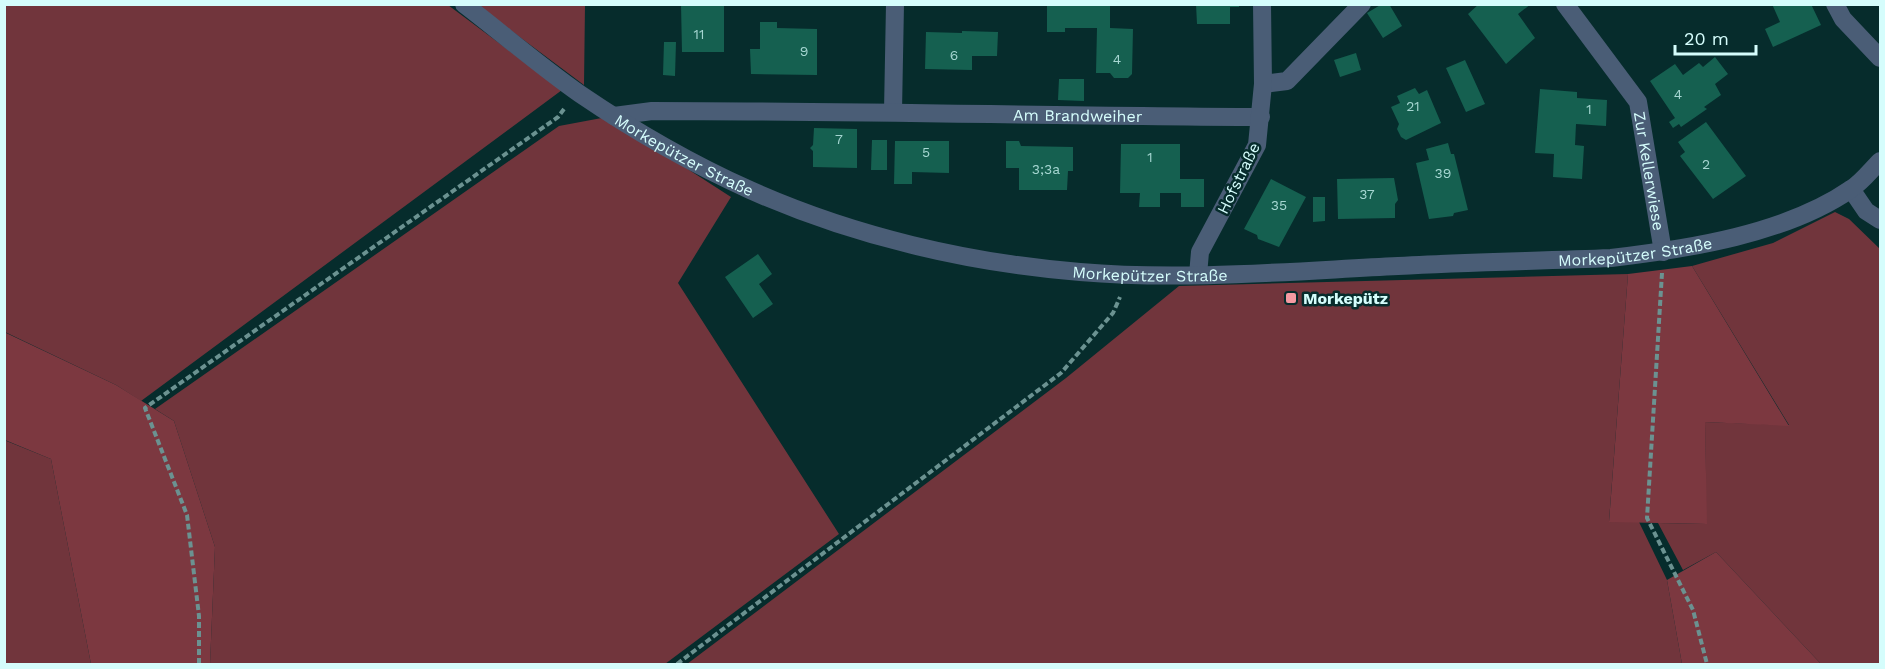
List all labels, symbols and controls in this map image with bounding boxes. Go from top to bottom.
scale bar [1675,18,1756,56]
house number: 11 [694,26,704,42]
text: 20 m [1684,28,1729,49]
house number: 9 [800,43,808,59]
house number: 6 [950,47,958,63]
house number: 4 [1113,51,1121,67]
house number: 4 [1674,86,1682,102]
house number: 21 [1406,98,1420,114]
house number: 1 [1586,101,1592,117]
street label: Am Brandweiher [1013,105,1143,126]
street label: Morkepützer Straße [611,110,757,200]
street label: Zur Kellerwiese [1630,110,1668,232]
house number: 7 [835,131,843,147]
street label: Hofstraße [1213,139,1264,217]
house number: 5 [922,144,930,160]
house number: 1 [1147,149,1153,165]
house number: 2 [1702,156,1710,172]
house number: 3;3a [1032,161,1060,177]
house number: 39 [1435,165,1451,181]
house number: 37 [1359,186,1375,202]
house number: 35 [1271,197,1287,213]
street label: Morkepützer Straße [1558,234,1714,270]
street label: Morkepützer Straße [1072,262,1228,286]
place label: Morkepütz [1303,289,1388,308]
marker: Morkepütz [1284,291,1298,305]

